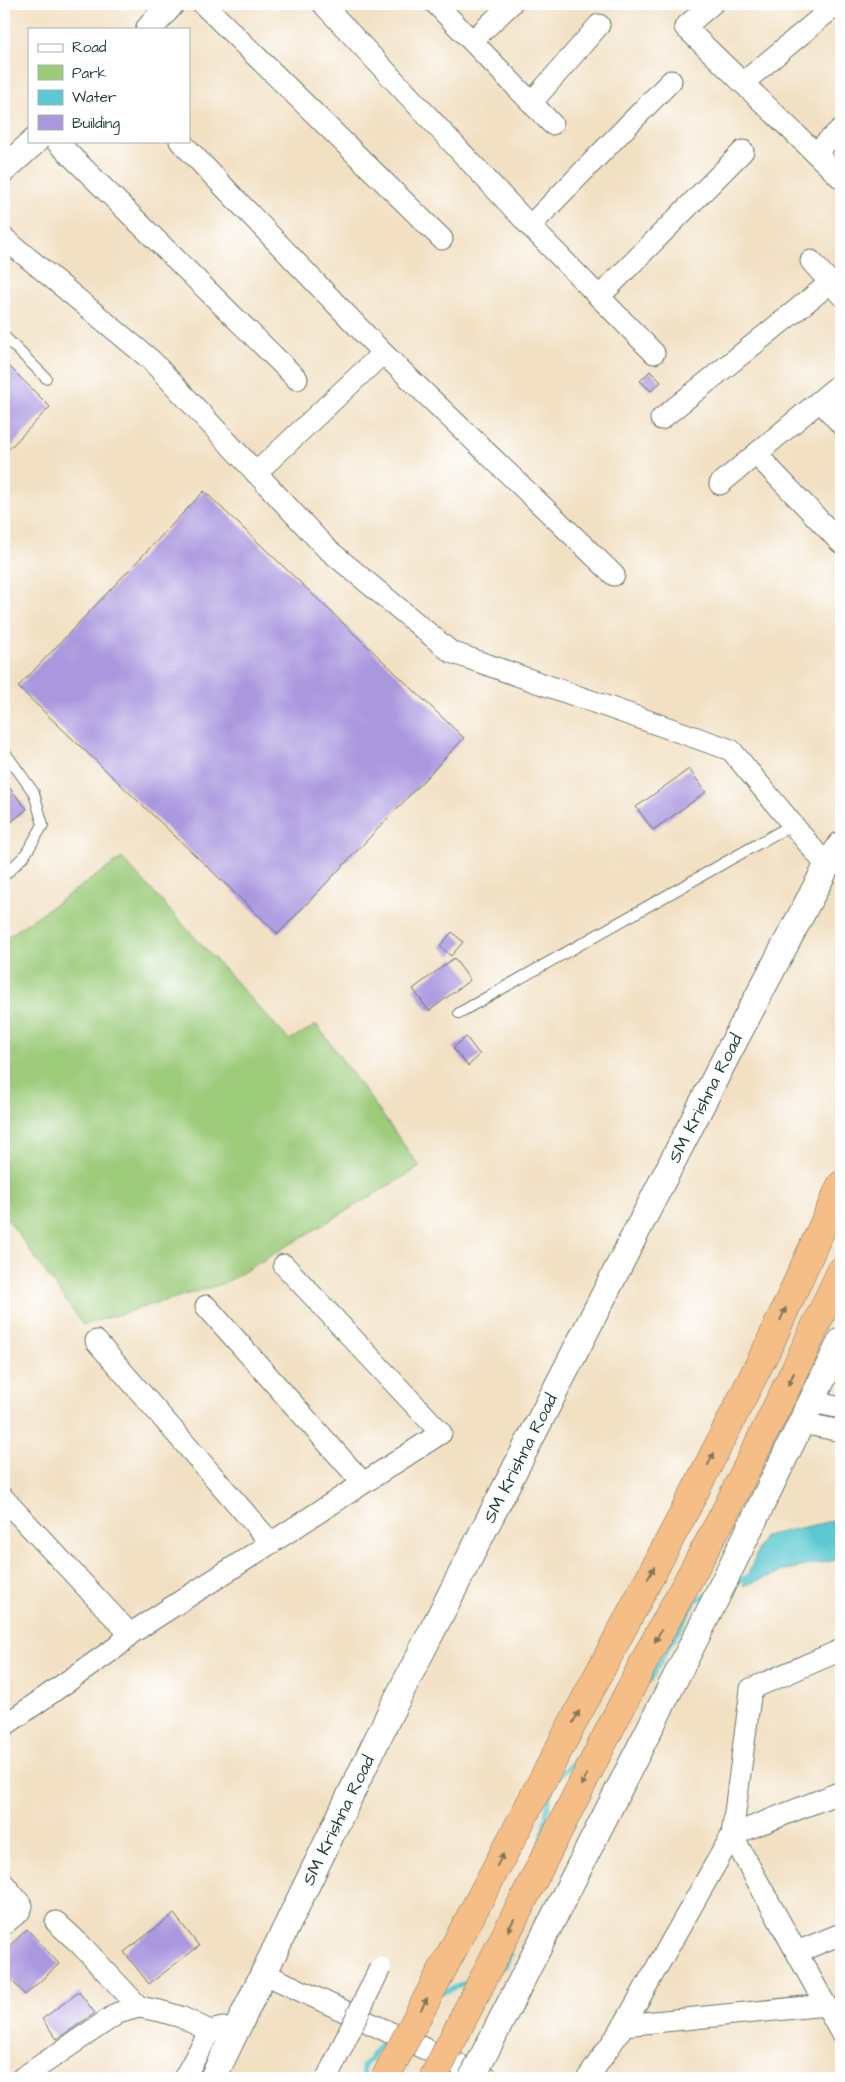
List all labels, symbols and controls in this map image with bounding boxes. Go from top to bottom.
legend [28,28,190,142]
text: Road [72,37,107,58]
text: Park [72,63,107,84]
text: Water [72,87,116,108]
text: Building [72,113,120,135]
street label: SM Krishna Road [662,1029,749,1167]
one-way arrow [780,1307,788,1321]
one-way arrow [787,1372,795,1386]
street label: SM Krishna Road [477,1389,564,1527]
one-way arrow [707,1452,715,1466]
one-way arrow [647,1566,655,1580]
one-way arrow [654,1628,662,1643]
one-way arrow [571,1710,580,1723]
street label: SM Krishna Road [296,1751,381,1889]
one-way arrow [580,1773,588,1788]
one-way arrow [496,1853,504,1868]
one-way arrow [507,1918,515,1933]
one-way arrow [420,1997,428,2011]

